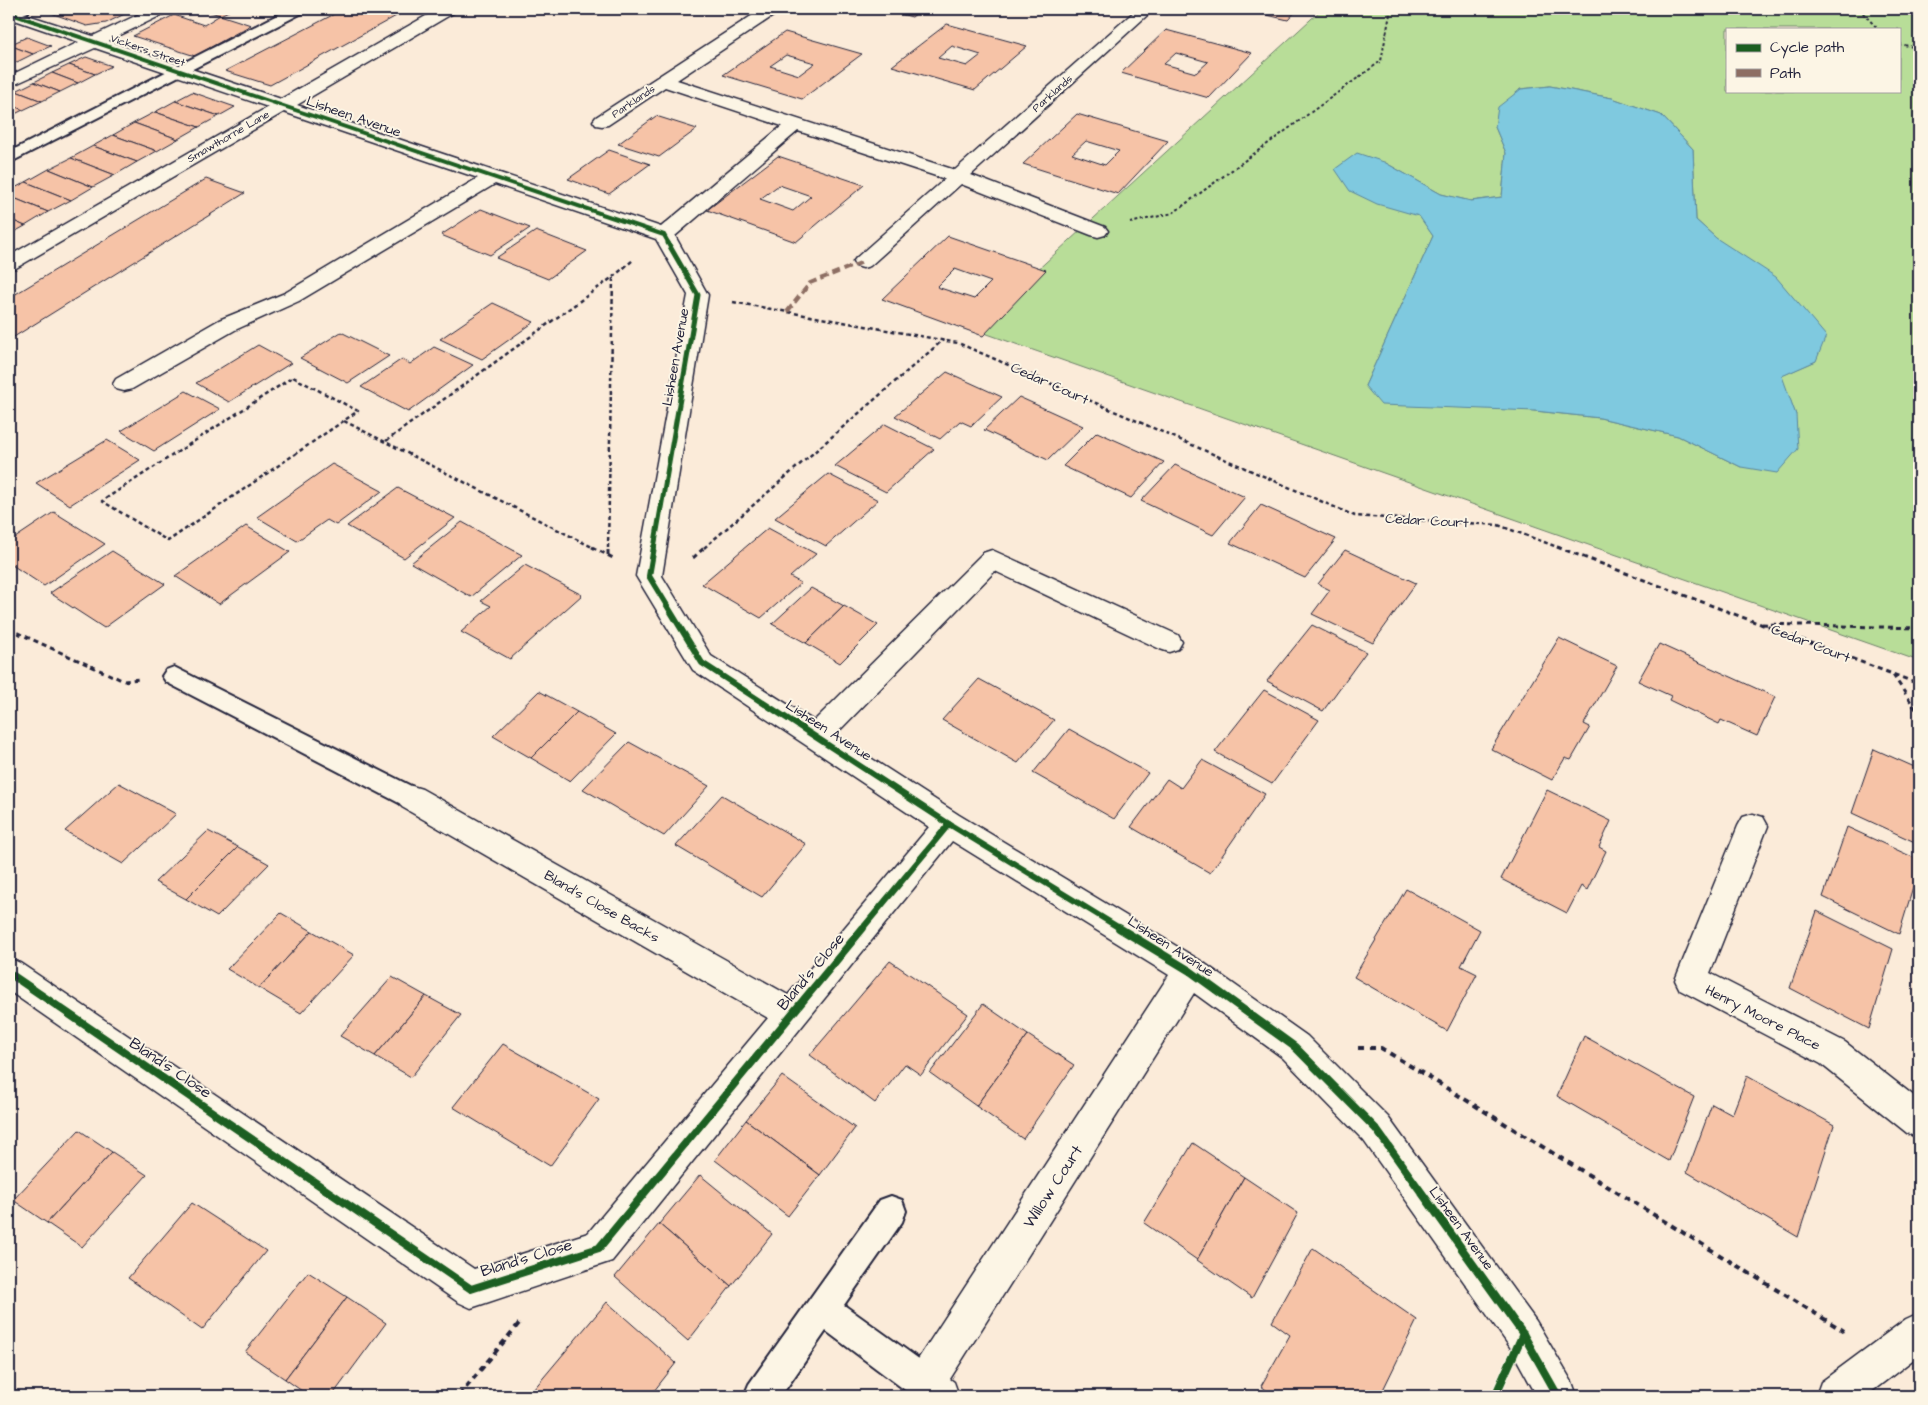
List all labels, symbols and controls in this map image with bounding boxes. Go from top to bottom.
legend [1726,28,1900,92]
street label: Vickers Street [108,31,188,70]
text: Cycle path [1770,37,1845,59]
text: Path [1770,63,1801,84]
street label: Parklands [1029,71,1076,115]
street label: Parklands [609,81,658,121]
street label: Lisheen Avenue [304,91,404,143]
street label: Smawthorne Lane [184,107,272,166]
street label: Lisheen Avenue [658,306,695,408]
street label: Cedar Court [1007,358,1092,410]
street label: Cedar Court [1385,509,1469,533]
street label: Cedar Court [1768,620,1853,668]
street label: Lisheen Avenue [781,695,876,766]
street label: Bland's Close Backs [540,866,663,948]
street label: Lisheen Avenue [1123,911,1218,982]
street label: Bland's Close [772,928,850,1015]
street label: Henry Moore Place [1701,980,1824,1056]
street label: Bland's Close [125,1032,216,1104]
street label: Willow Court [1018,1140,1088,1232]
street label: Lisheen Avenue [1424,1183,1499,1275]
street label: Bland's Close [478,1233,575,1282]

